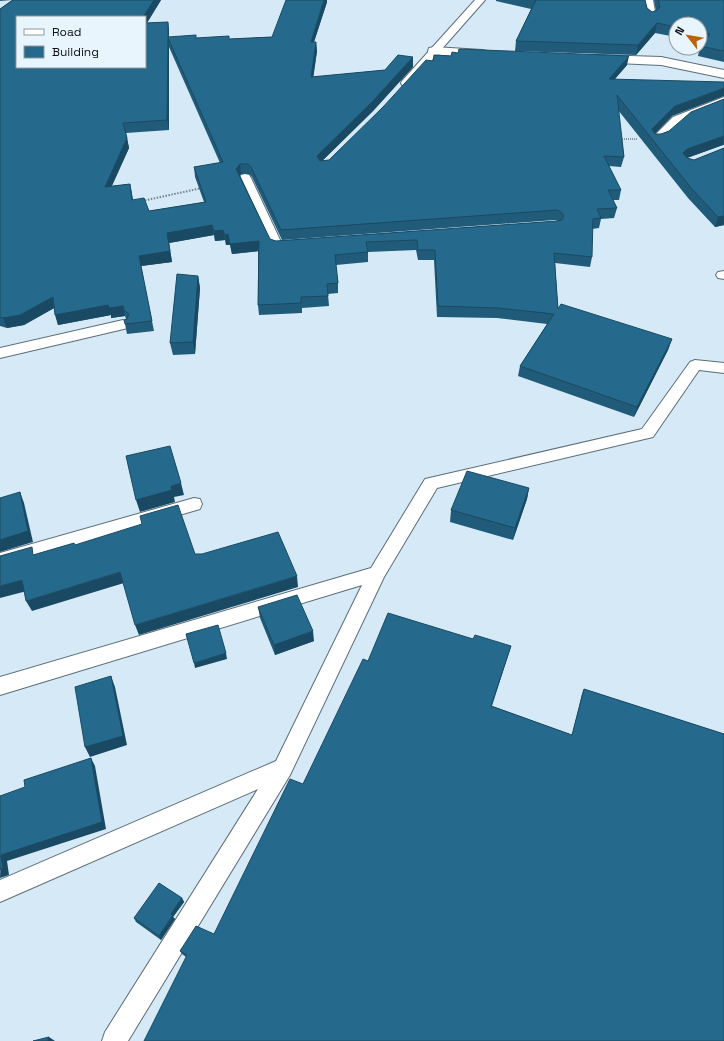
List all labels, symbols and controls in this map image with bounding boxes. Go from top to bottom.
legend [16,16,146,68]
north arrow [668,16,708,56]
text: Road [52,24,81,40]
text: N [672,24,687,38]
text: Building [52,44,99,60]

